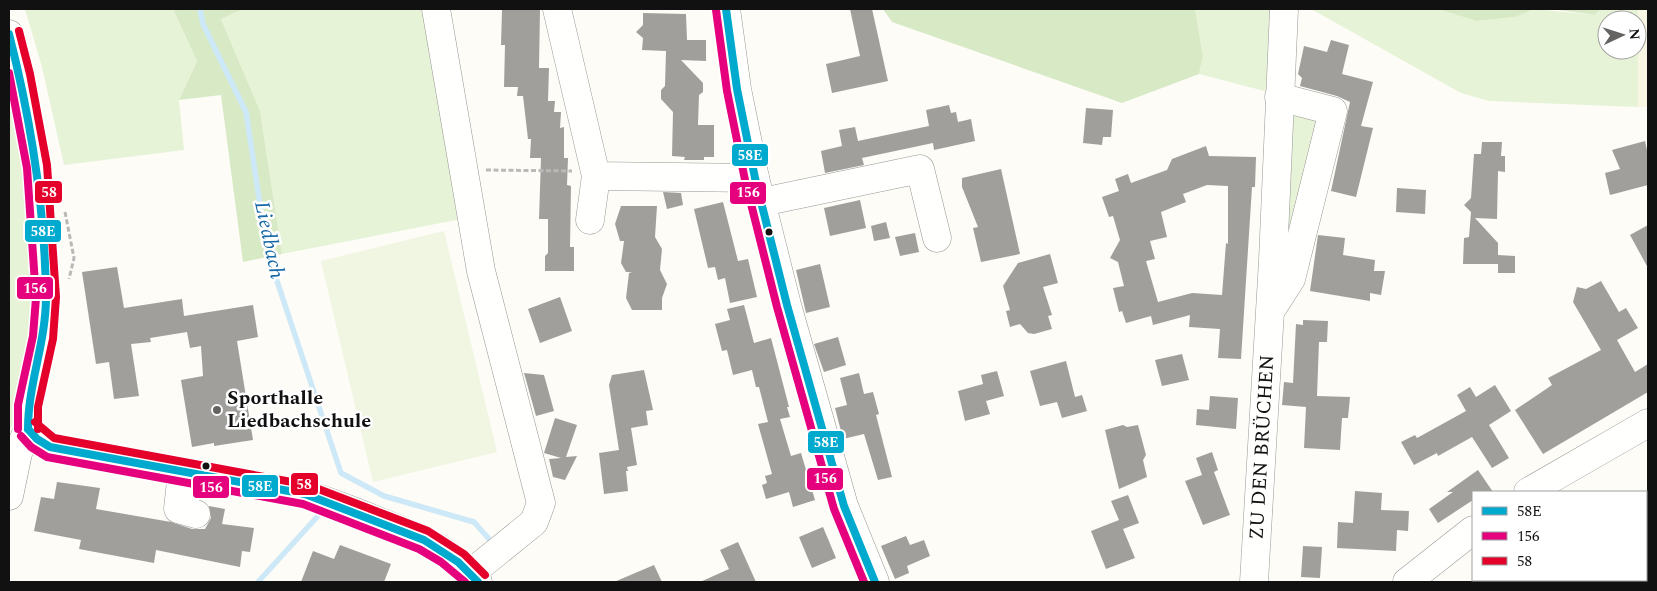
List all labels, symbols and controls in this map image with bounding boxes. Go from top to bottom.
north arrow [1597,10,1647,60]
text: N [1624,28,1645,41]
line badge: 58E [731,143,769,167]
text: 58E [737,145,763,166]
line badge: 58 [34,180,63,204]
line badge: 156 [729,181,767,205]
text: 58 [41,182,57,203]
text: 156 [736,182,760,203]
water label: Liedbach [245,198,293,282]
line badge: 58E [24,219,62,243]
text: 58E [30,221,56,242]
unlabelled marker [764,227,774,237]
line badge: 156 [16,276,54,300]
text: 156 [23,278,47,299]
street label: ZU DEN BRÜCHEN [1242,354,1282,541]
place label: Sporthalle Liedbachschule [227,383,371,436]
marker: Sporthalle Liedbachschule [211,404,223,416]
line badge: 58E [807,430,845,454]
text: 58E [813,432,839,453]
unlabelled marker [201,461,211,471]
line badge: 156 [806,467,844,491]
text: 156 [813,468,837,489]
line badge: 58 [290,472,319,496]
line badge: 58E [241,474,279,498]
text: 58 [296,474,312,495]
line badge: 156 [192,475,230,499]
text: 58E [247,476,273,497]
text: 156 [199,477,223,498]
legend [1472,491,1647,581]
text: 58E [1517,500,1542,523]
text: 156 [1517,525,1540,548]
text: 58 [1517,550,1532,573]

